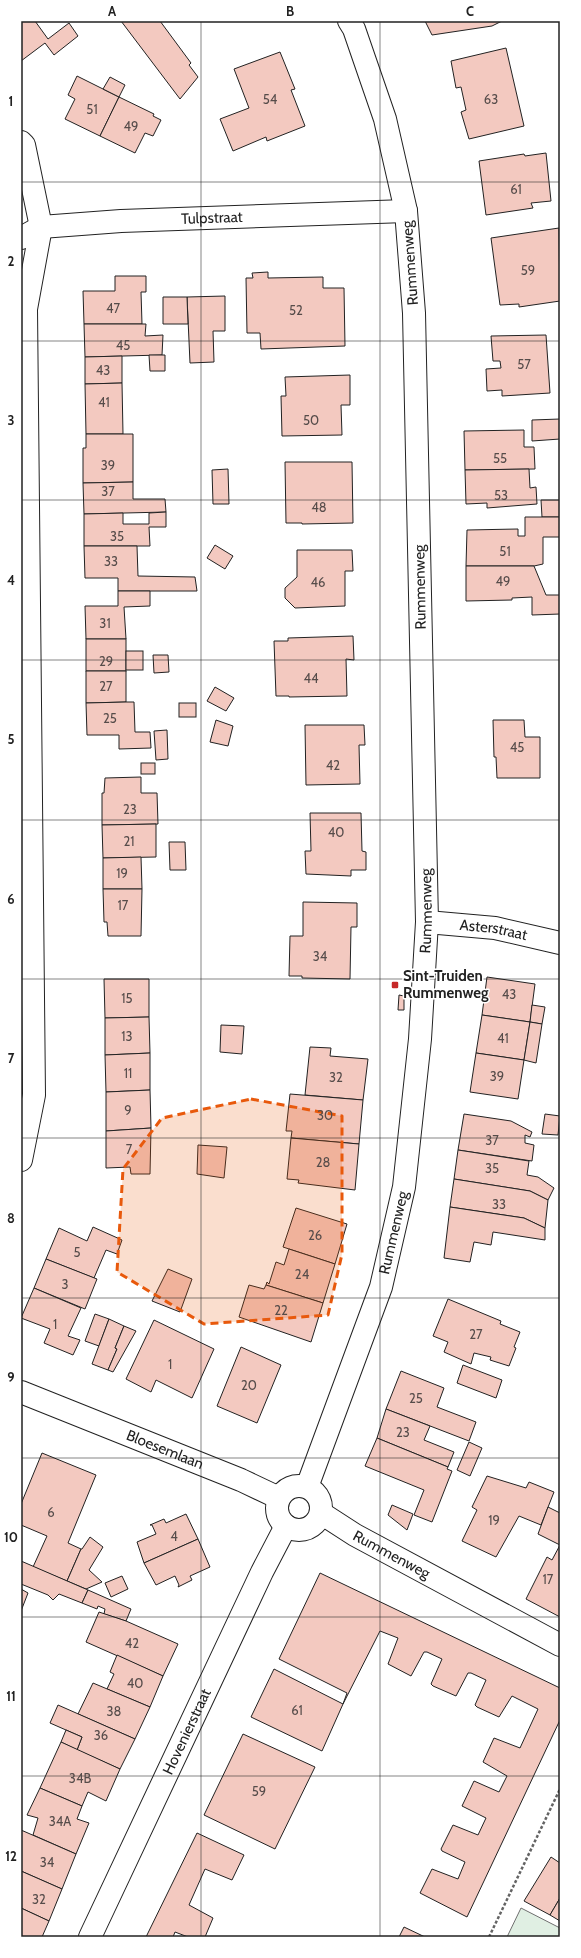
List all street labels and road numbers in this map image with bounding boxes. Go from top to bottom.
street label: Tulpstraat [181,208,243,228]
street label: Rummenweg [398,219,422,306]
street label: Rummenweg [410,544,430,630]
street label: Rummenweg [416,868,436,954]
street label: Asterstraat [459,916,529,944]
street label: Rummenweg [375,1189,412,1276]
street label: Bloesemlaan [124,1426,206,1473]
street label: Rummenweg [350,1527,434,1583]
street label: Hovenierstraat [159,1686,215,1777]

